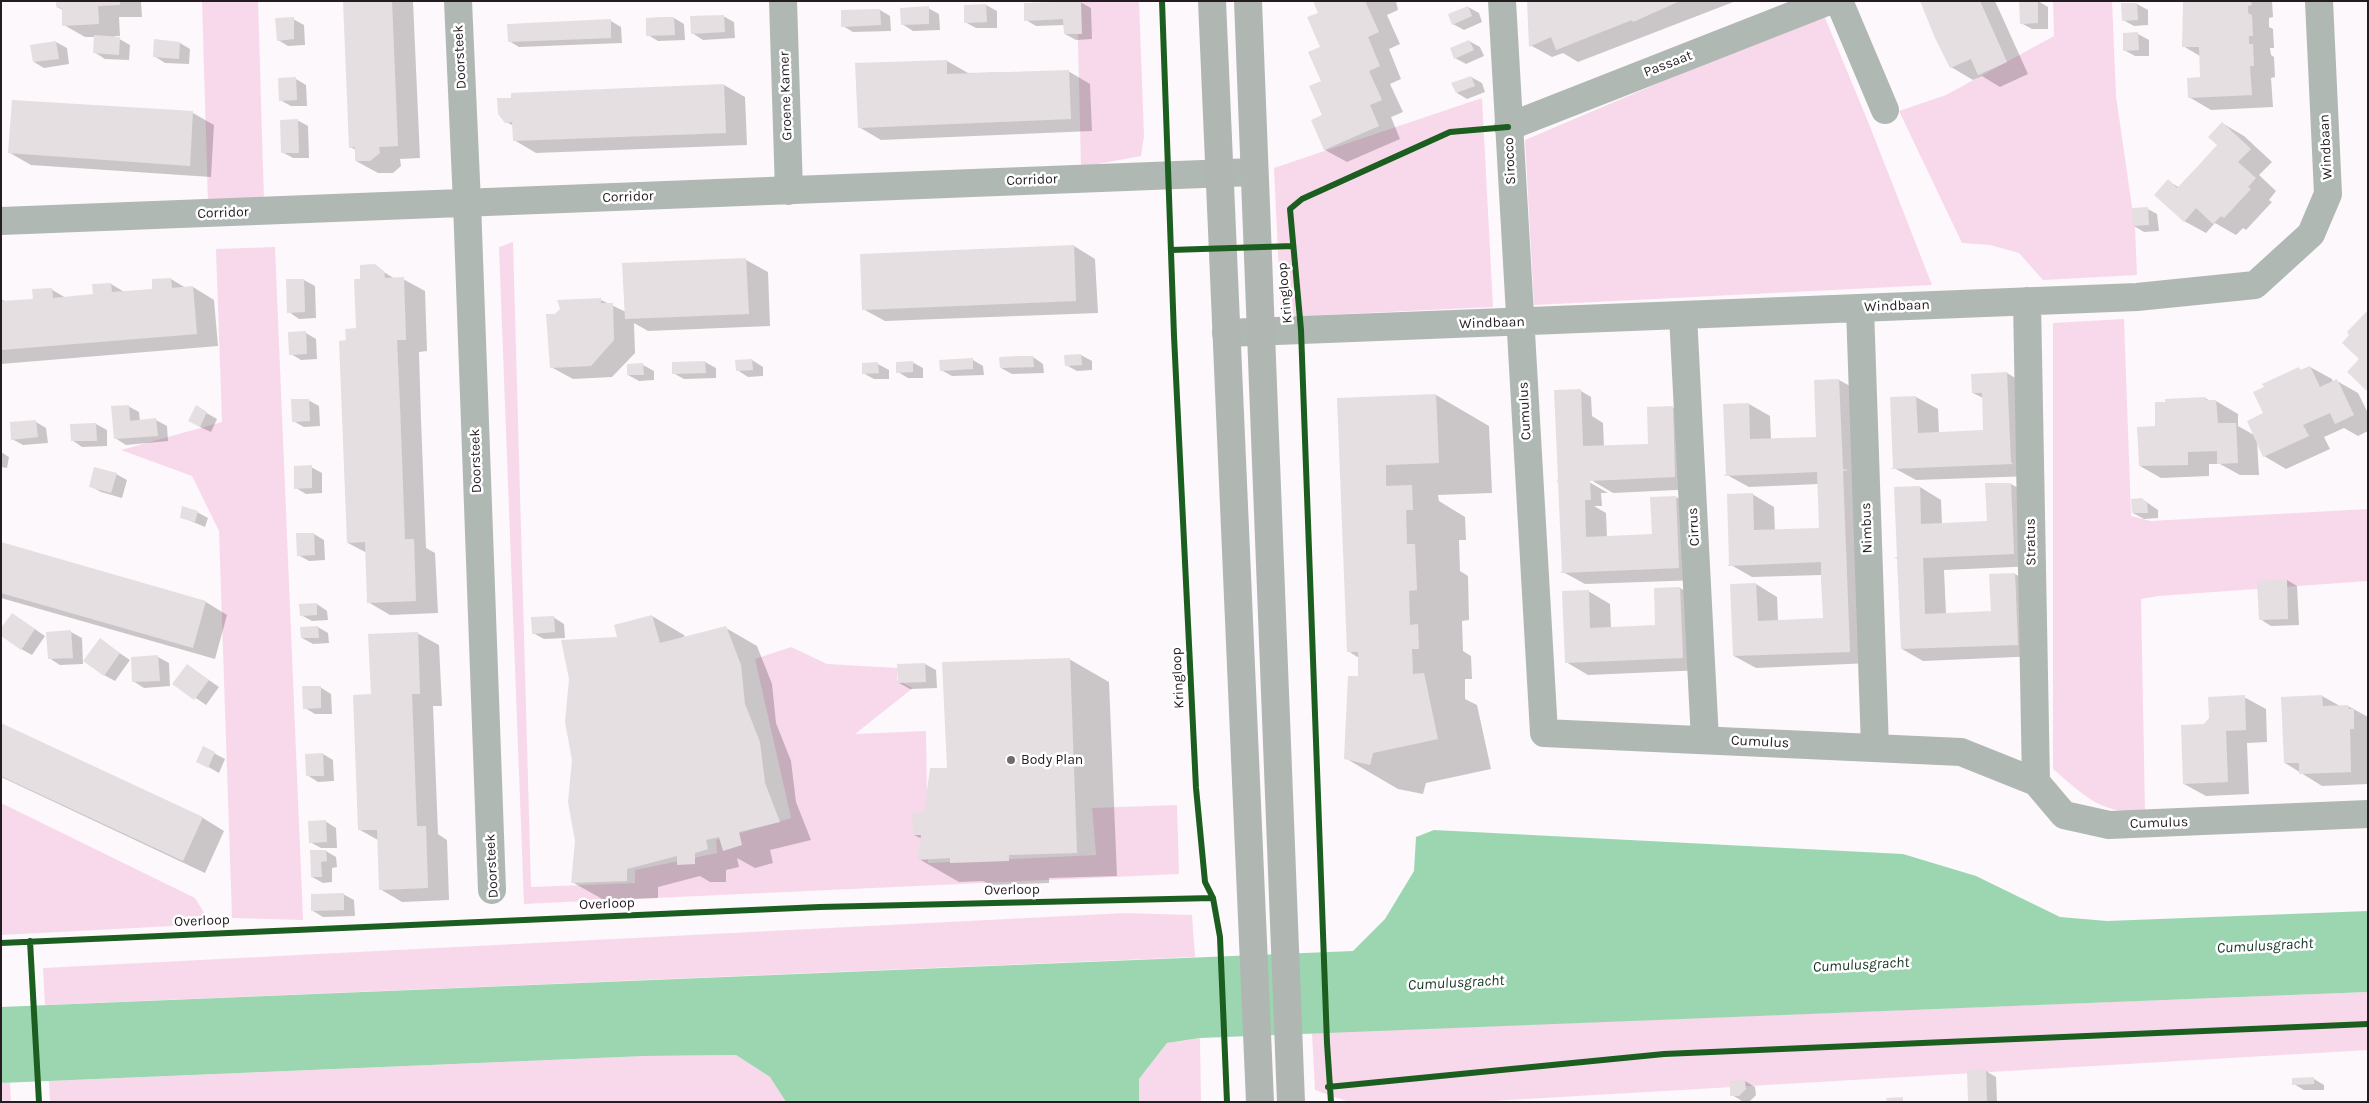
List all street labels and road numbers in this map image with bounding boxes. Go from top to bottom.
street label: Doorsteek [450,24,470,90]
street label: Passaat [1641,47,1695,81]
street label: Groene Kamer [776,51,796,141]
street label: Windbaan [2316,114,2336,180]
street label: Sirocco [1500,137,1520,185]
street label: Corridor [1006,171,1058,189]
street label: Corridor [602,188,654,206]
street label: Corridor [197,204,249,222]
street label: Kringloop [1274,262,1296,324]
street label: Windbaan [1864,296,1930,316]
street label: Windbaan [1459,313,1525,333]
street label: Cumulus [1515,381,1535,441]
street label: Doorsteek [466,428,486,494]
street label: Nimbus [1858,502,1876,554]
street label: Cirrus [1685,507,1703,547]
street label: Stratus [2022,518,2040,566]
street label: Kringloop [1168,647,1188,709]
street label: Cumulus [1730,732,1790,752]
street label: Cumulus [2130,814,2188,832]
street label: Doorsteek [482,833,502,899]
street label: Overloop [984,881,1040,899]
street label: Overloop [579,895,635,913]
street label: Overloop [174,912,230,930]

